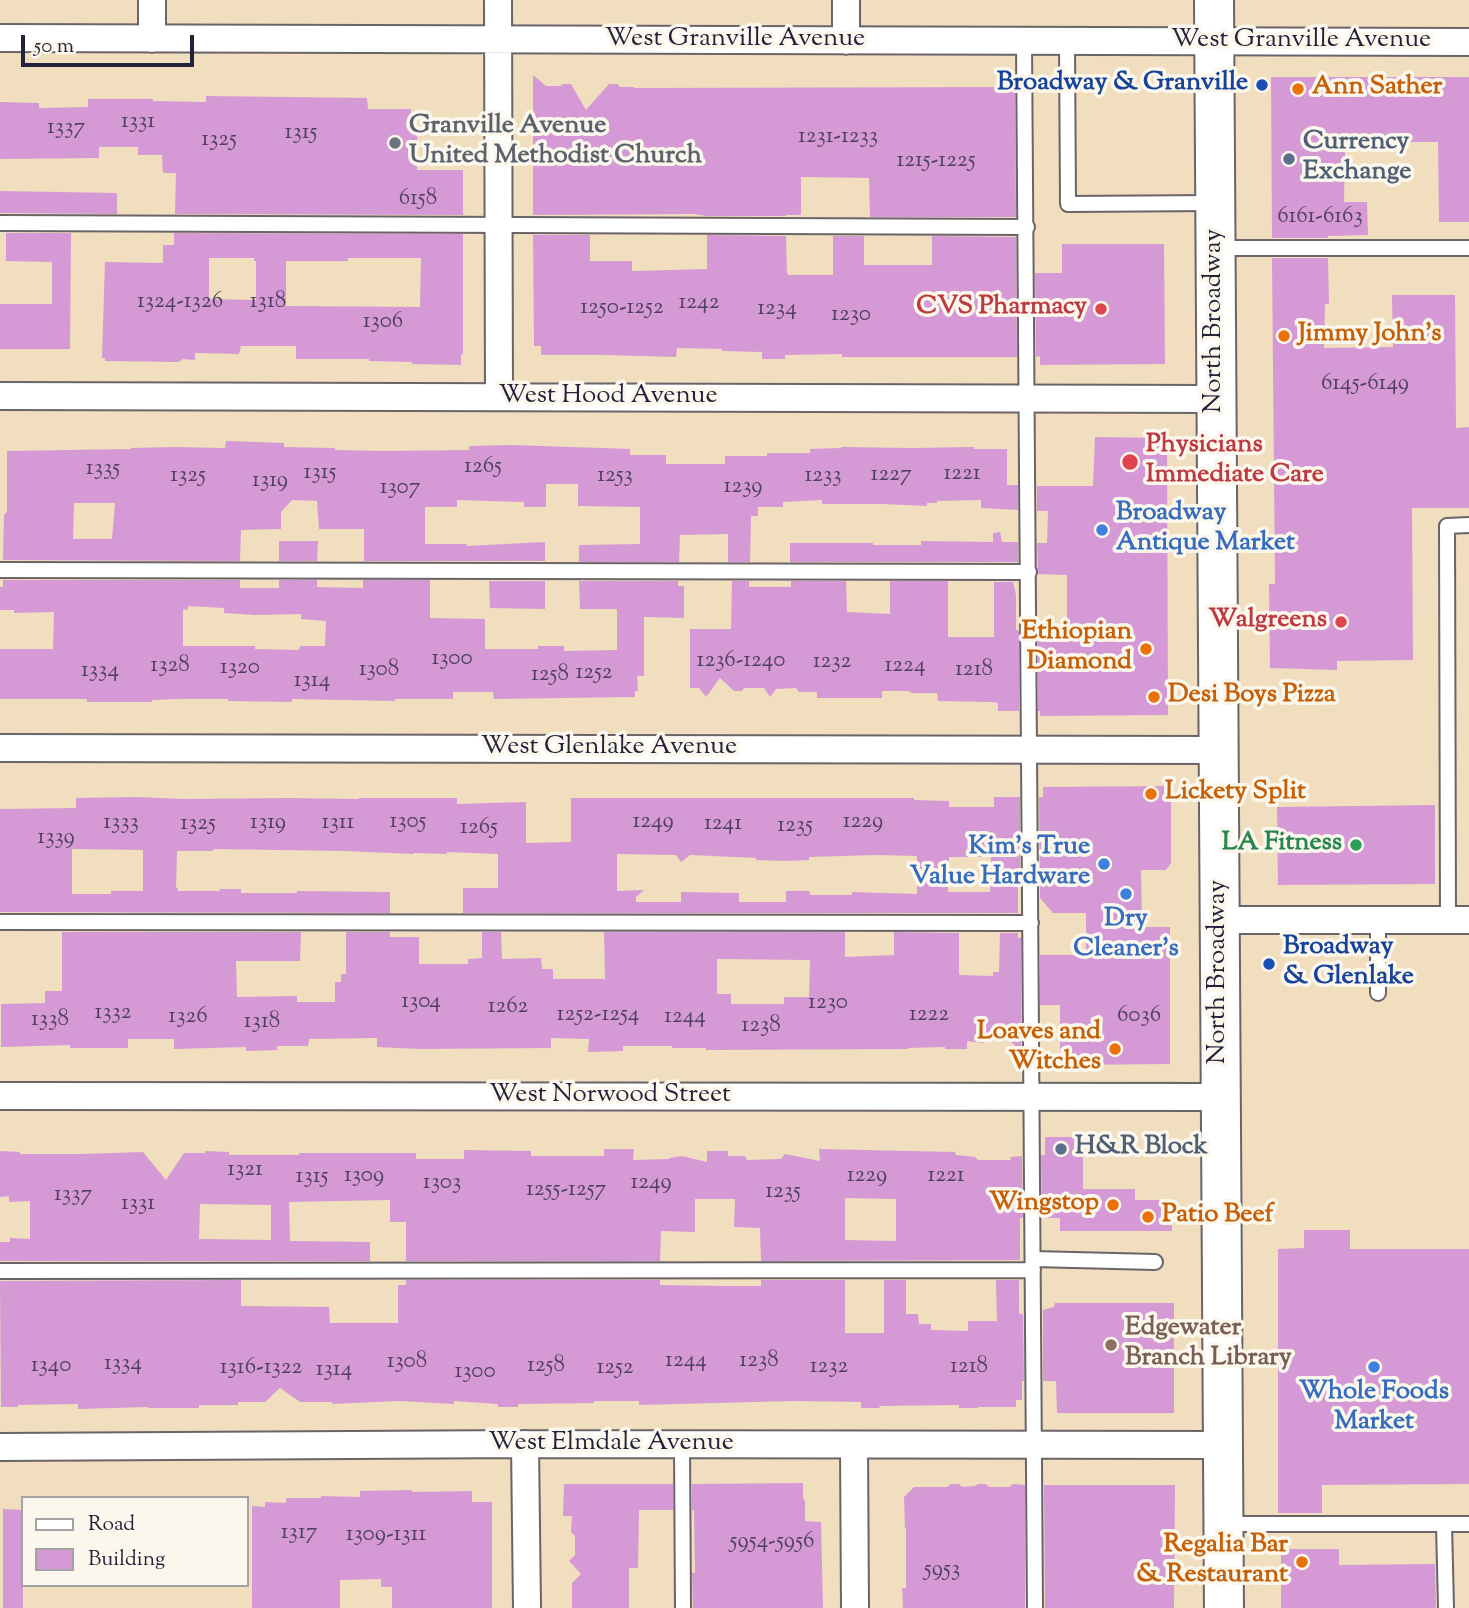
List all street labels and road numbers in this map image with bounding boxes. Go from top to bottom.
street label: West Granville Avenue [605,25,865,57]
street label: West Granville Avenue [1171,26,1431,58]
street label: North Broadway [1200,229,1232,413]
street label: West Hood Avenue [498,382,718,414]
street label: West Glenlake Avenue [481,733,737,765]
street label: North Broadway [1204,880,1236,1064]
street label: West Norwood Street [489,1081,731,1113]
street label: West Elmdale Avenue [488,1429,734,1461]

